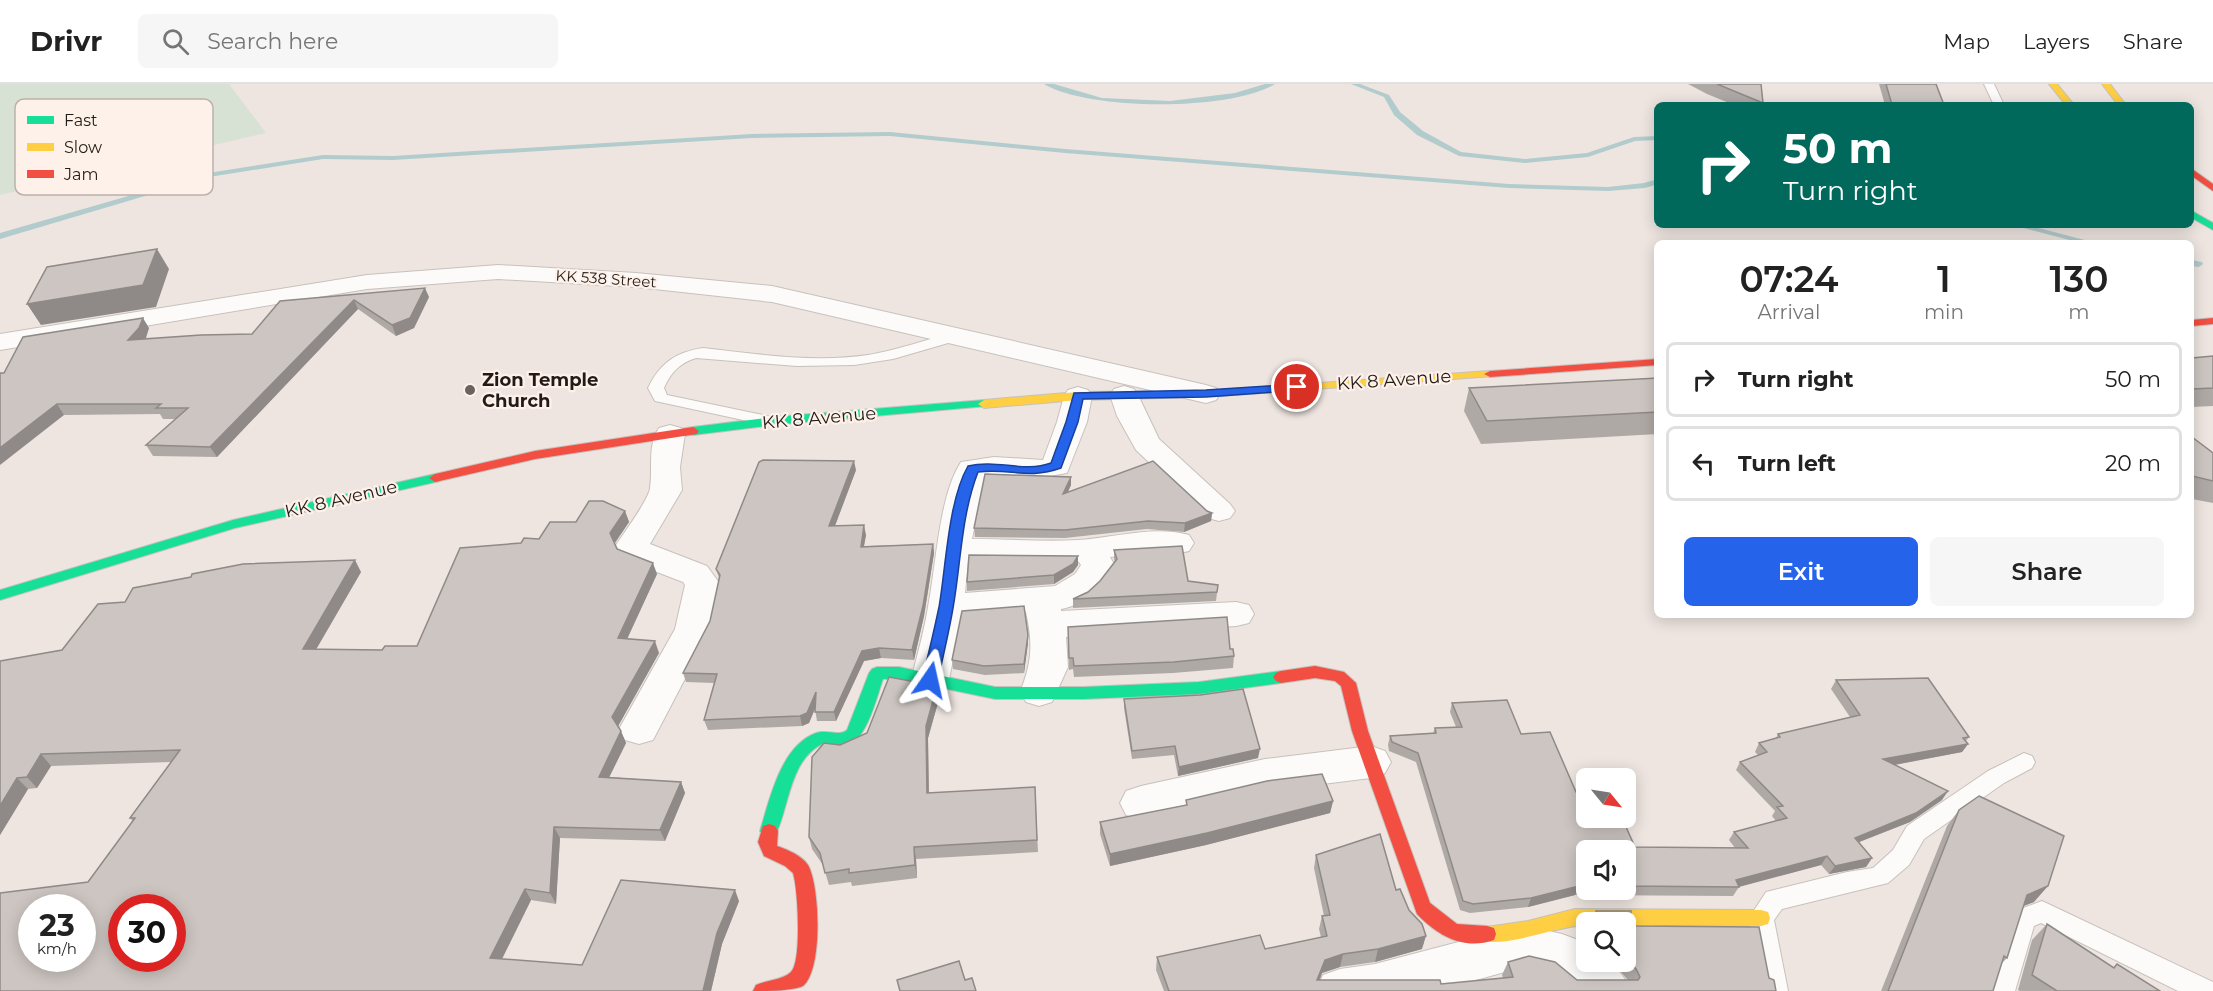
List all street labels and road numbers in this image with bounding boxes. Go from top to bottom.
street label: KK 538 Street [555,266,657,292]
street label: KK 8 Avenue [1336,365,1452,395]
street label: KK 8 Avenue [761,402,877,434]
street label: KK 8 Avenue [283,475,399,523]

